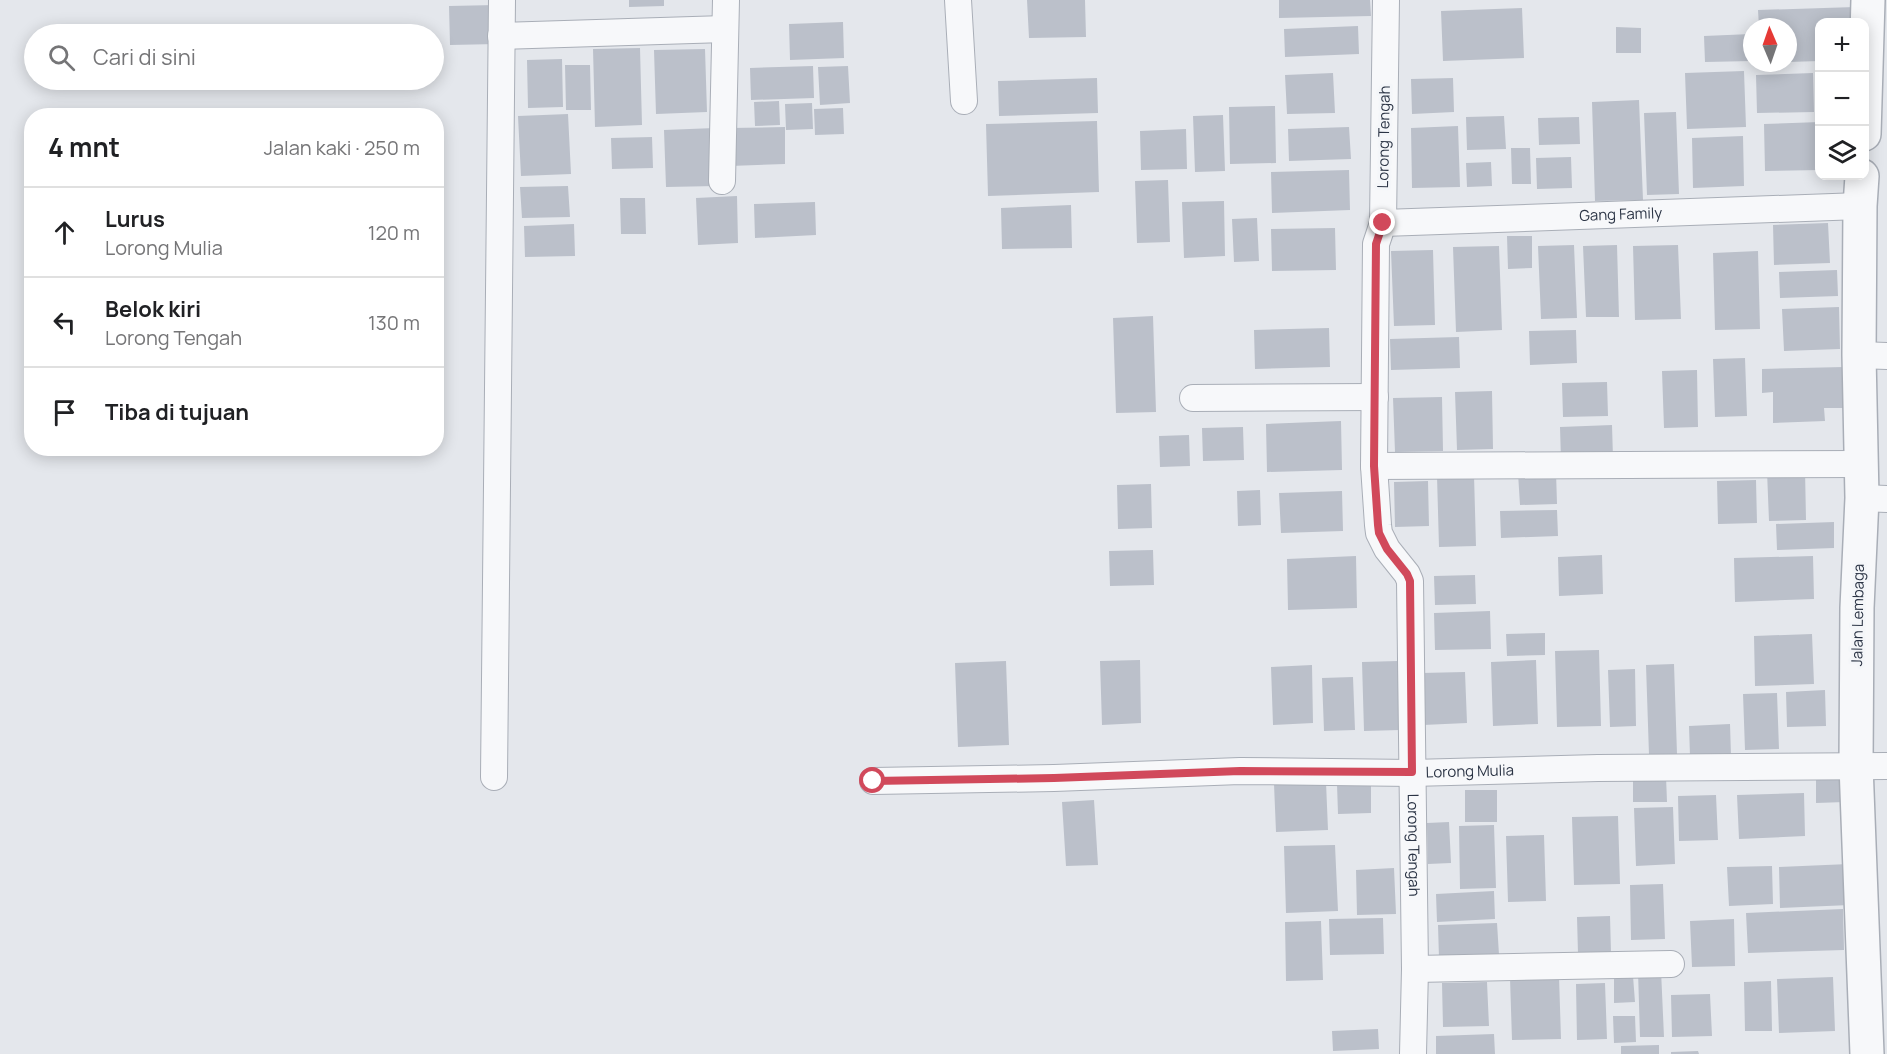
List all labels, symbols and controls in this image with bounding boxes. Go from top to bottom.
north arrow [1743,18,1797,72]
map controls [1815,18,1869,180]
button: + [1815,18,1869,72]
search box [24,24,444,90]
icon: search [45,41,78,74]
text: Cari di sini [93,42,196,72]
button: − [1815,72,1869,126]
street label: Lorong Tengah [1372,85,1395,189]
button: layers [1815,126,1869,180]
text: 4 mnt [48,129,120,165]
text: Jalan kaki · 250 m [264,134,420,161]
street label: Gang Family [1579,202,1663,226]
text: Lurus [105,204,165,234]
route end [1369,209,1395,235]
icon: ahead [48,216,81,249]
text: 120 m [368,219,420,246]
text: Lorong Mulia [105,234,223,261]
text: Belok kiri [105,294,201,324]
icon: left [48,306,81,339]
text: 130 m [368,309,420,336]
text: Lorong Tengah [105,324,242,351]
icon: arrive [48,396,81,429]
text: Tiba di tujuan [105,397,249,427]
street label: Jalan Lembaga [1846,564,1869,666]
street label: Lorong Mulia [1425,759,1514,783]
route start [859,767,885,793]
street label: Lorong Tengah [1403,794,1425,897]

